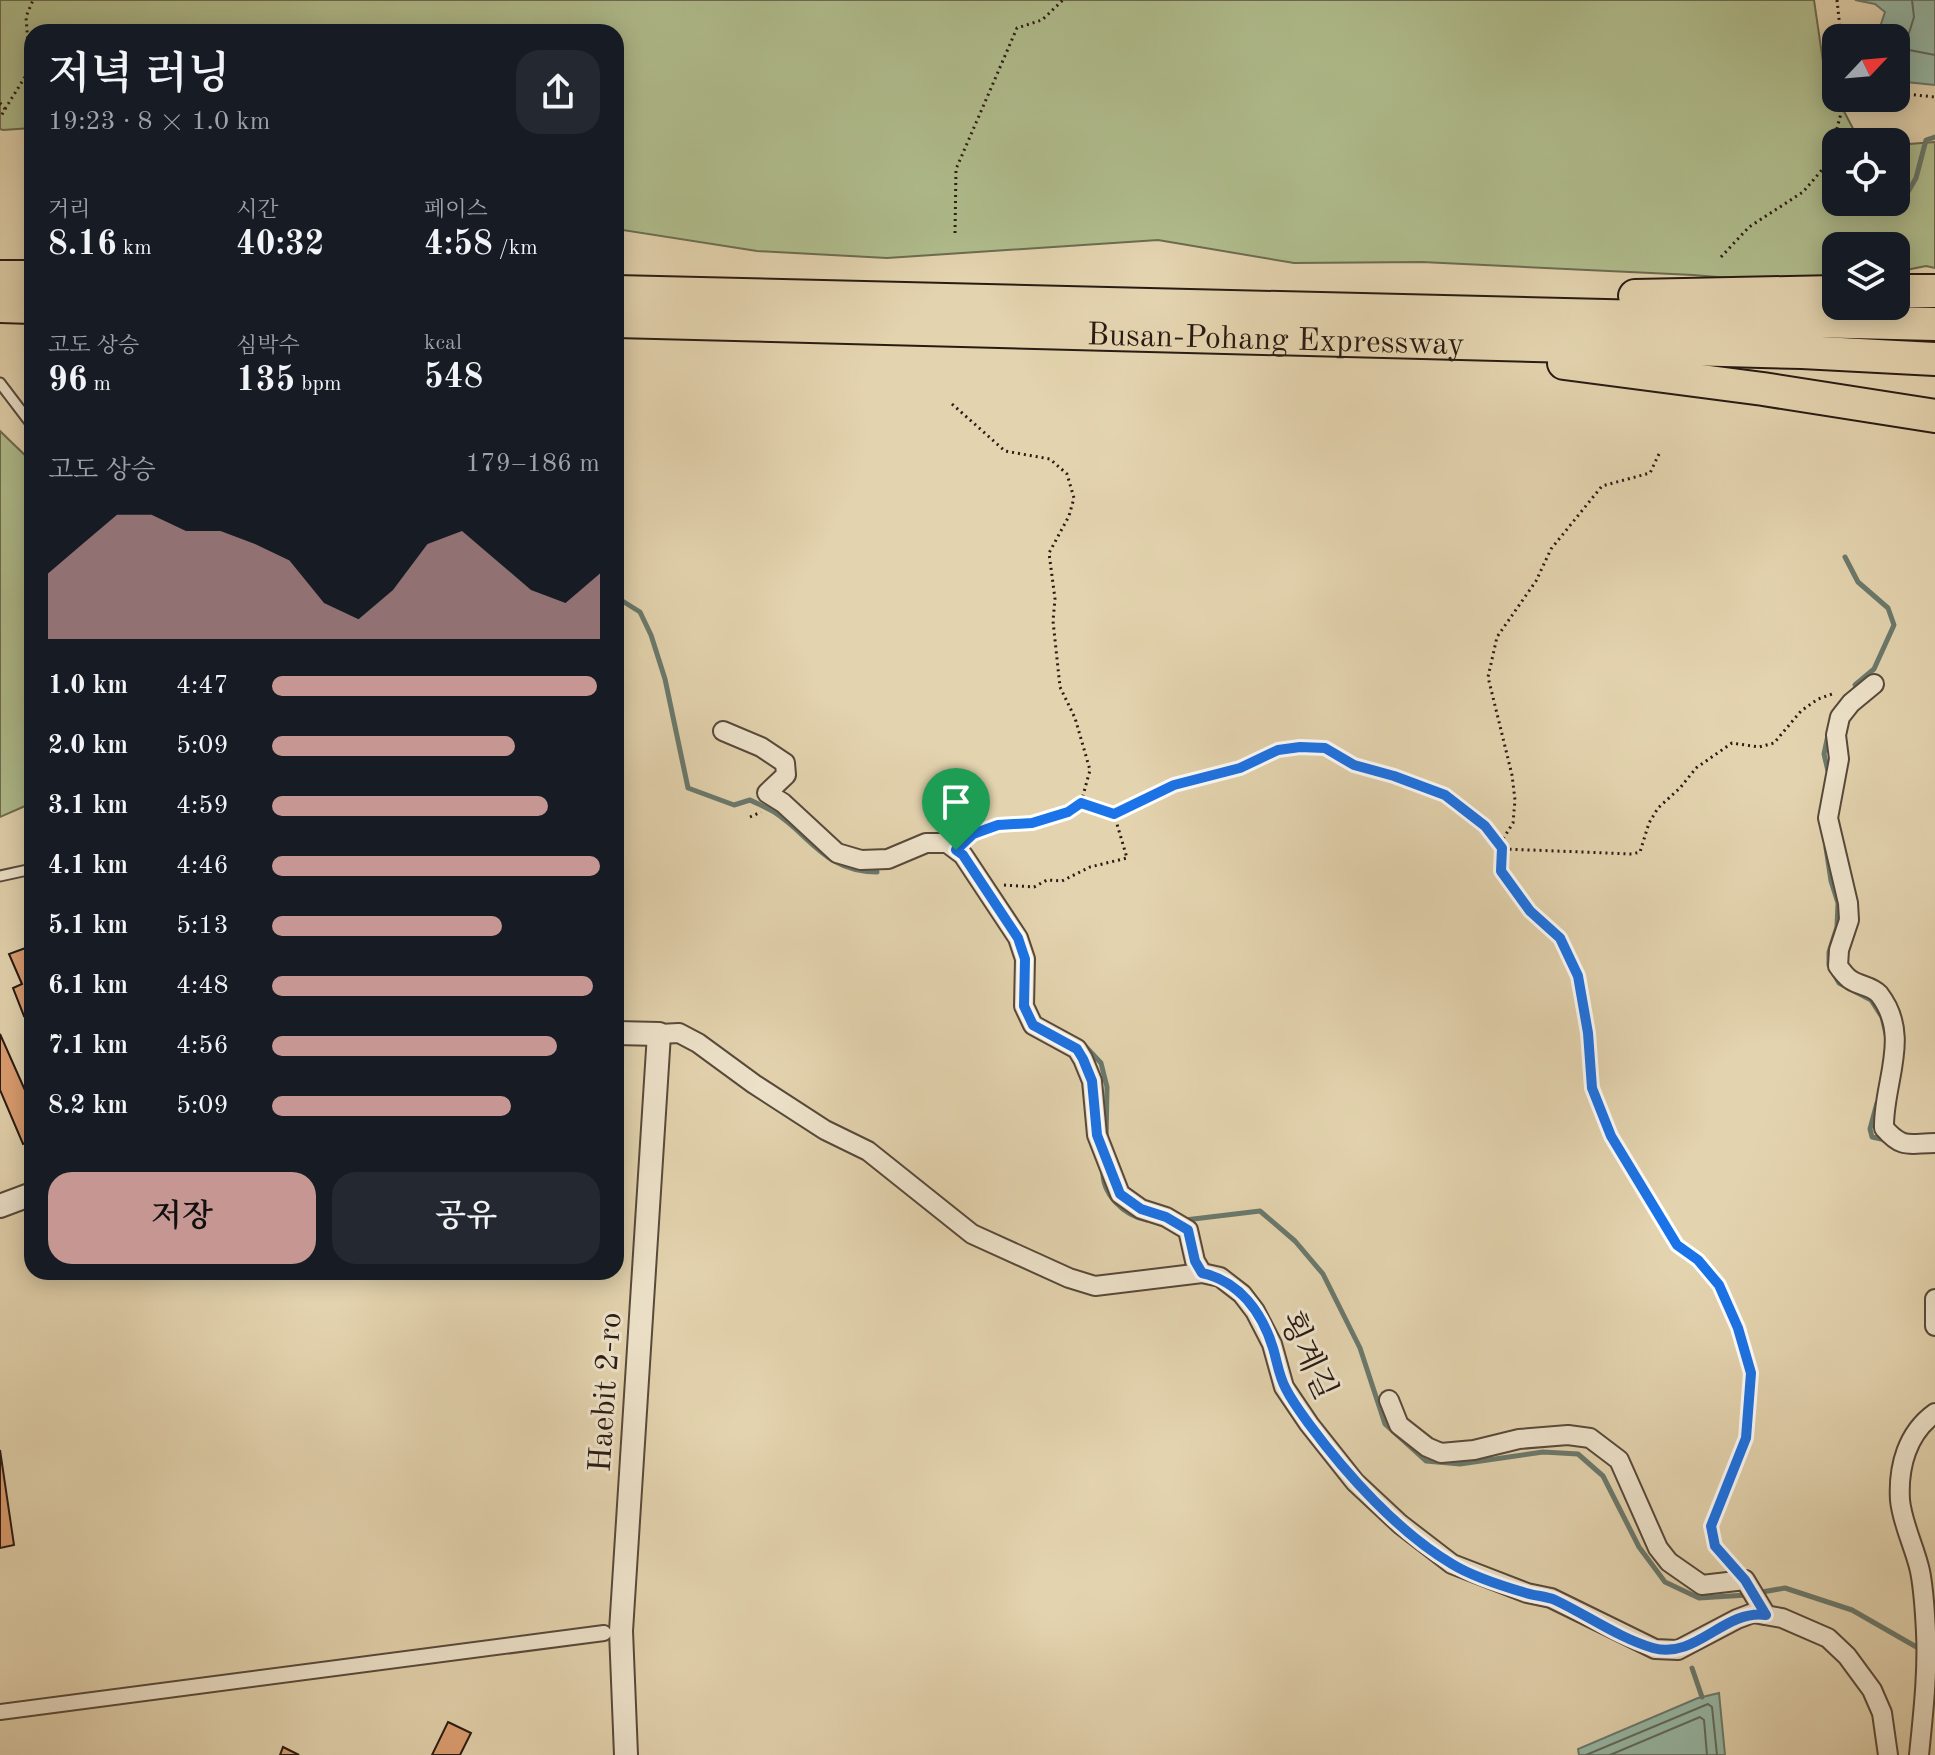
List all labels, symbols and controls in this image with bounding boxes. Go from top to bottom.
north arrow [1822,24,1910,112]
map controls [1822,24,1910,320]
button: share [516,50,600,134]
text: 저녁 러닝 [48,54,230,98]
text: 19:23 · 8 × 1.0 km [48,109,270,135]
button: locate [1822,128,1910,216]
text: 거리 [48,199,91,221]
text: 시간 [236,199,279,221]
text: 페이스 [424,199,488,221]
text: 8.16 [48,228,117,262]
text: 40:32 [236,228,324,262]
text: 4:58 [424,228,493,262]
button: layers [1822,232,1910,320]
text: km [117,237,152,259]
text: /km [493,237,538,259]
street label: Busan-Pohang Expressway [1086,320,1465,362]
text: kcal [424,332,462,354]
text: 고도 상승 [48,335,139,357]
text: 심박수 [236,335,300,357]
text: 548 [424,361,483,395]
text: 96 [48,364,87,398]
text: 135 [236,364,295,398]
text: m [87,373,111,395]
text: bpm [295,373,341,395]
text: 179–186 m [465,451,600,477]
text: 고도 상승 [48,458,156,484]
text: 1.0 km [48,673,128,699]
text: 4:47 [176,673,229,699]
text: 2.0 km [48,733,128,759]
text: 5:09 [176,733,229,759]
pin [922,768,990,850]
icon: arrive [934,780,978,824]
text: 3.1 km [48,793,128,819]
text: 4:59 [176,793,229,819]
text: 4.1 km [48,853,128,879]
text: 4:46 [176,853,229,879]
text: 5.1 km [48,913,128,939]
text: 5:13 [176,913,229,939]
text: 6.1 km [48,973,128,999]
text: 4:48 [176,973,229,999]
text: 7.1 km [48,1033,128,1059]
text: 4:56 [176,1033,229,1059]
text: 8.2 km [48,1093,128,1119]
text: 5:09 [176,1093,229,1119]
button: 저장 [48,1172,316,1264]
button: 공유 [332,1172,600,1264]
street label: 횡계길 [1272,1306,1344,1405]
street label: Haebit 2-ro [585,1311,629,1473]

